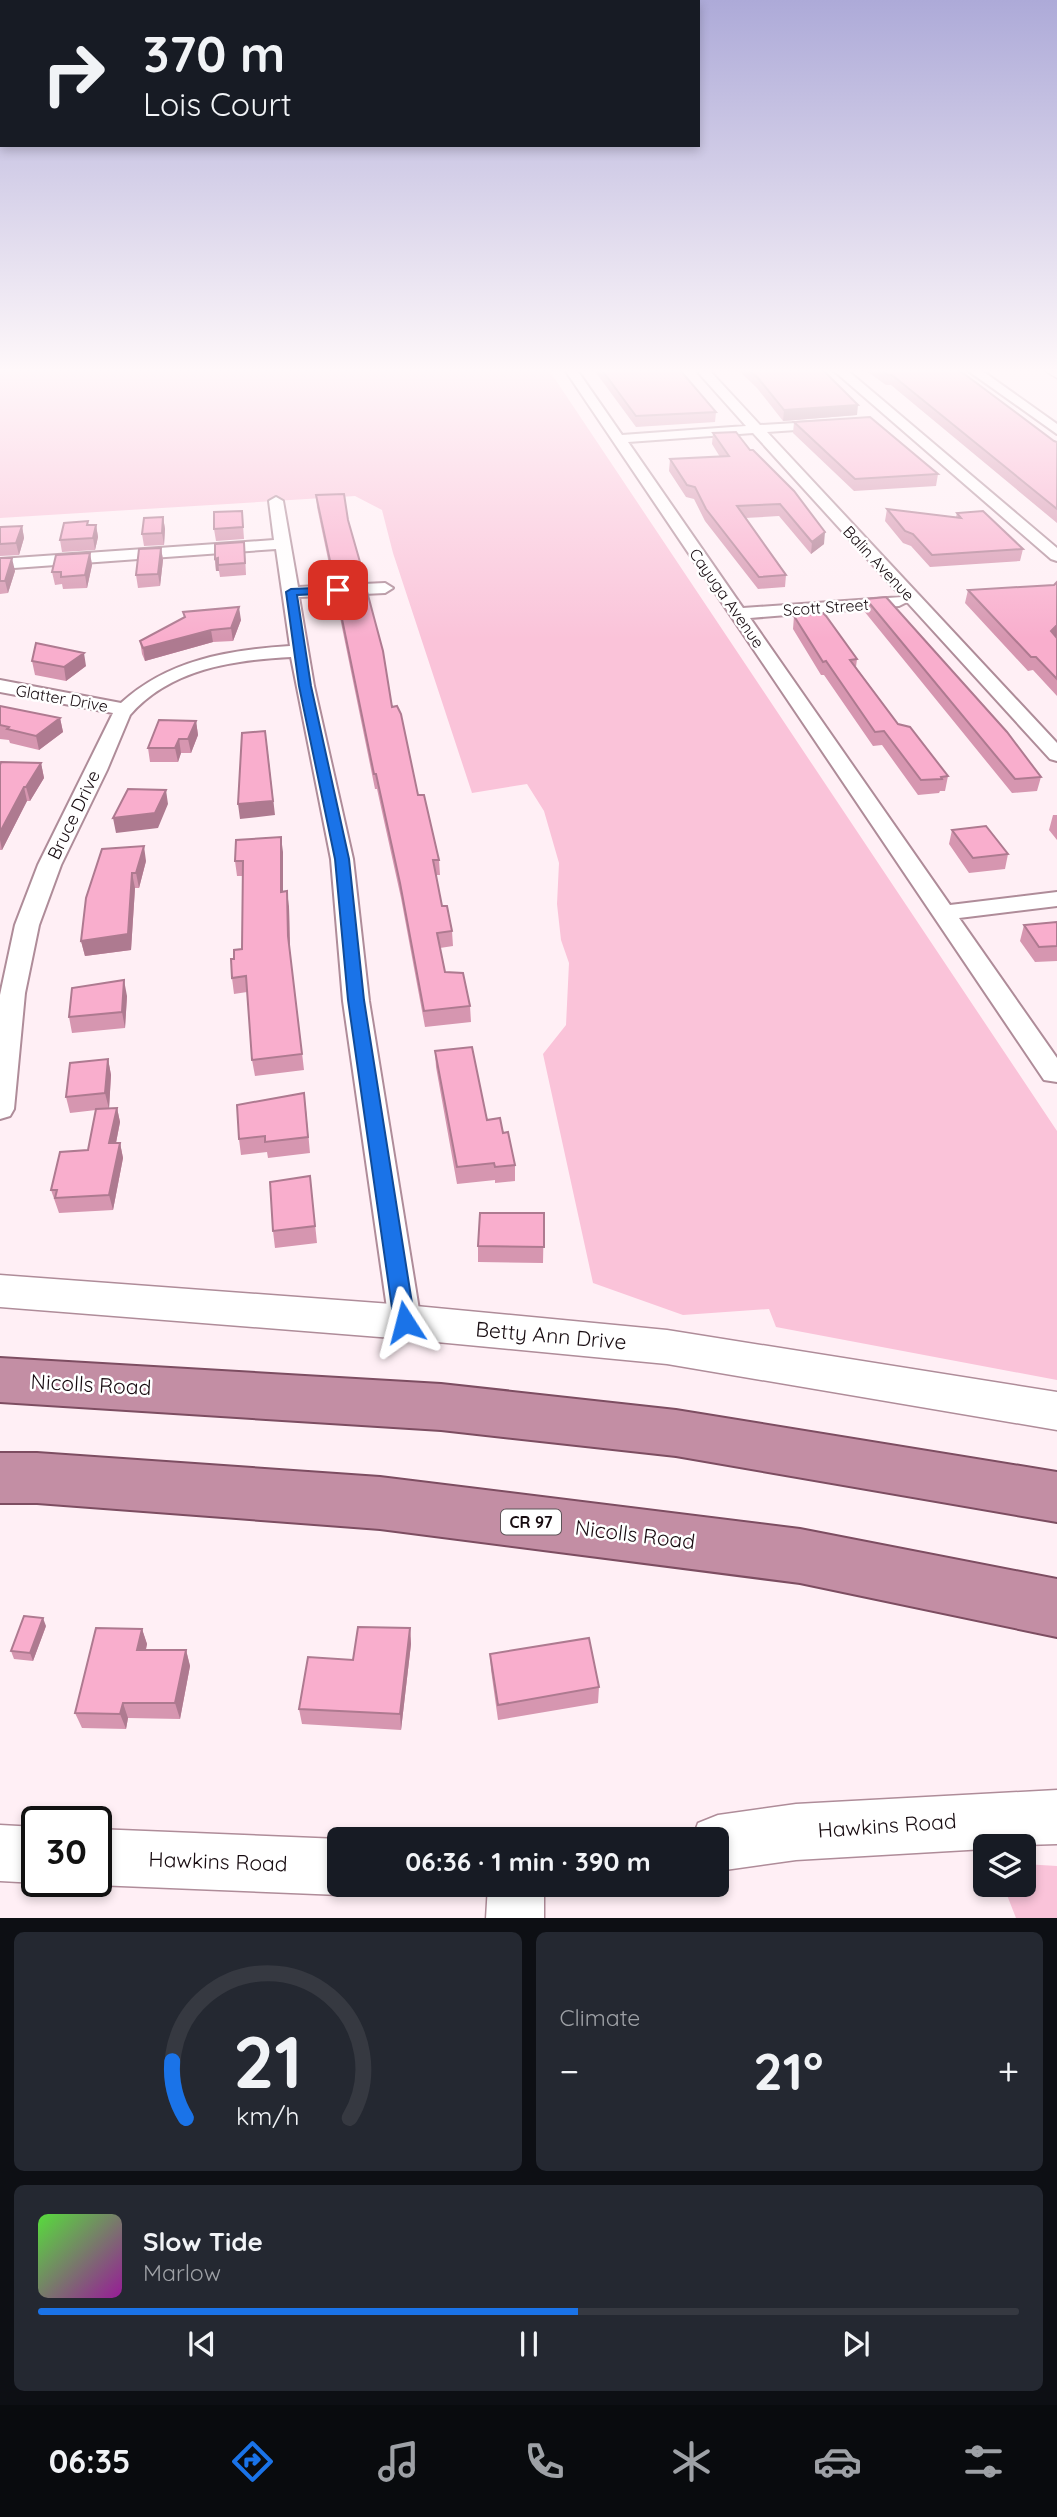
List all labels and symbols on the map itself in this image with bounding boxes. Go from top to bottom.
street label: Balin Avenue [839,521,919,605]
street label: Cayuga Avenue [685,544,769,652]
pin [308,560,368,620]
street label: Scott Street [782,594,870,620]
street label: Glatter Drive [14,680,110,716]
street label: Bruce Drive [42,766,105,863]
position arrow [368,1285,442,1359]
street label: Betty Ann Drive [474,1315,628,1355]
street label: Nicolls Road [30,1368,152,1400]
road number: CR 97 [501,1510,561,1534]
street label: Nicolls Road [574,1514,697,1554]
speed limit sign: 30 [21,1806,112,1897]
street label: Hawkins Road [817,1807,957,1843]
street label: Hawkins Road [148,1846,288,1876]

